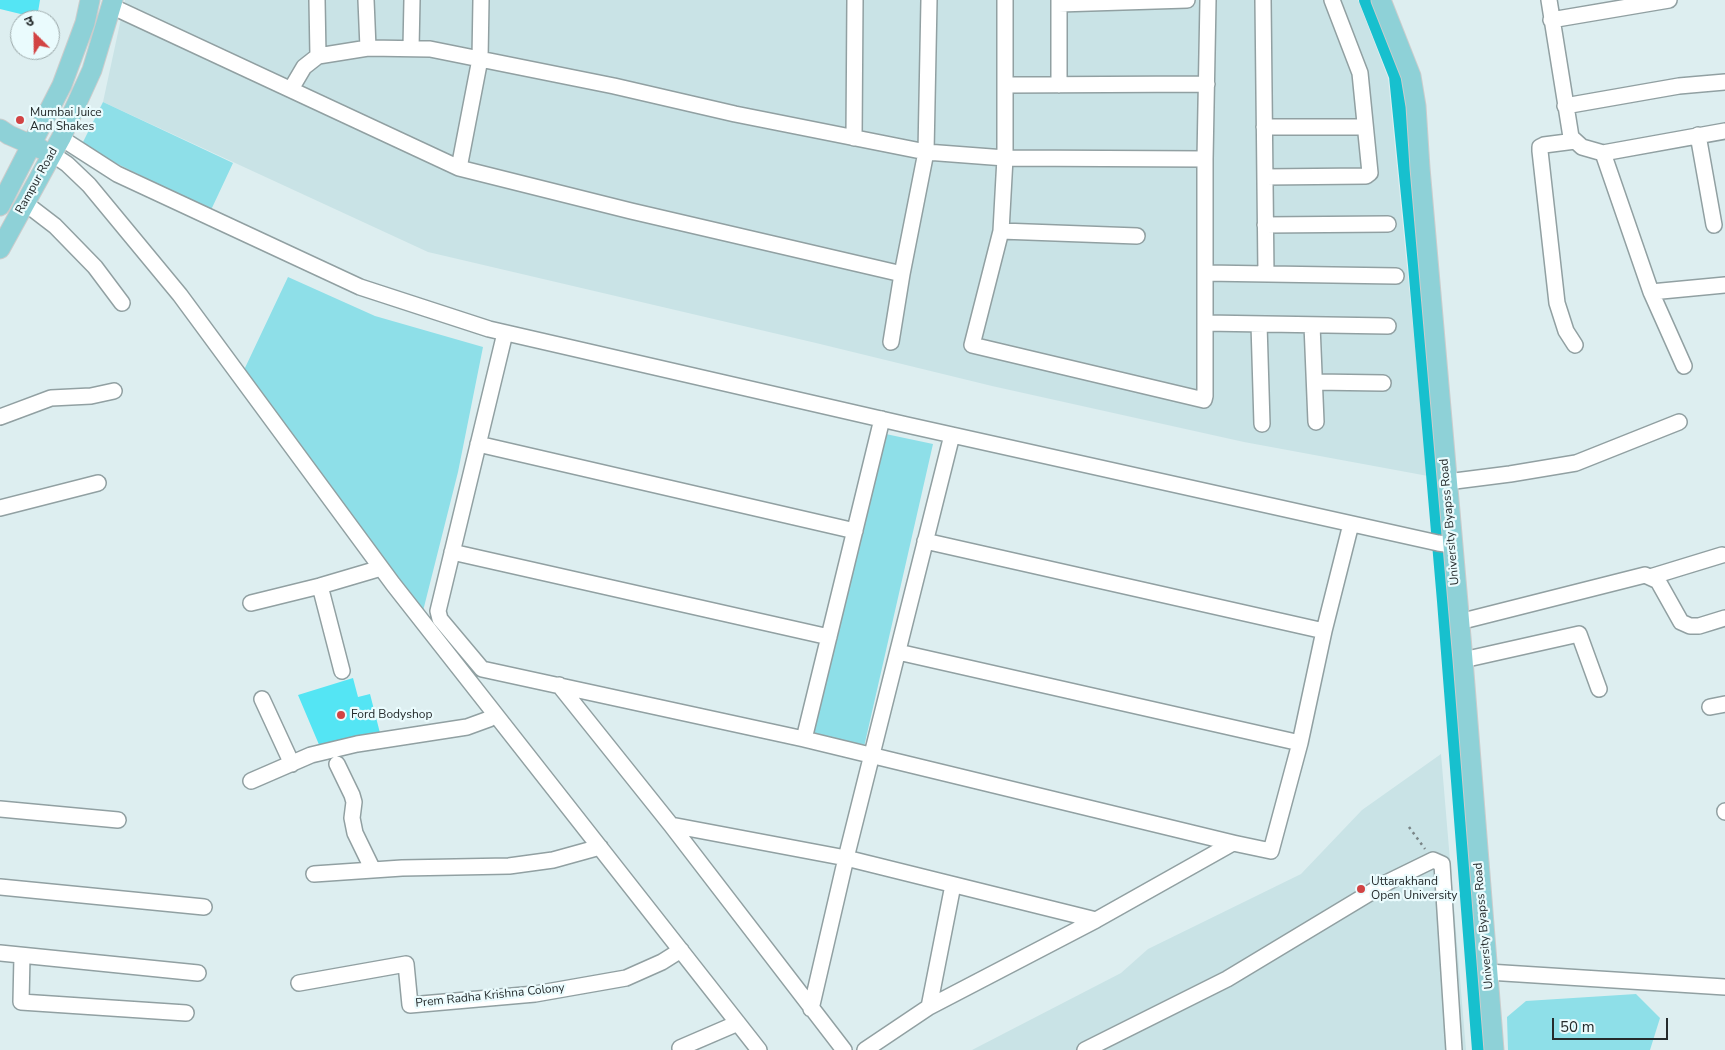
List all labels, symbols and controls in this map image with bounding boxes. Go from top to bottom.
north arrow [10,10,60,60]
text: उ [22,11,37,32]
place label: Mumbai Juice And Shakes [30,106,102,134]
marker: Mumbai Juice And Shakes [14,114,26,126]
street label: Rampur Road [13,145,61,217]
street label: University Byapss Road [1437,458,1463,586]
place label: Ford Bodyshop [351,708,432,722]
marker: Ford Bodyshop [335,709,347,721]
street label: University Byapss Road [1471,862,1497,990]
place label: Uttarakhand Open University [1371,875,1458,903]
marker: Uttarakhand Open University [1355,883,1367,895]
street label: Prem Radha Krishna Colony [415,981,565,1011]
scale bar [1555,1008,1671,1040]
text: 50 m [1560,1017,1595,1037]

